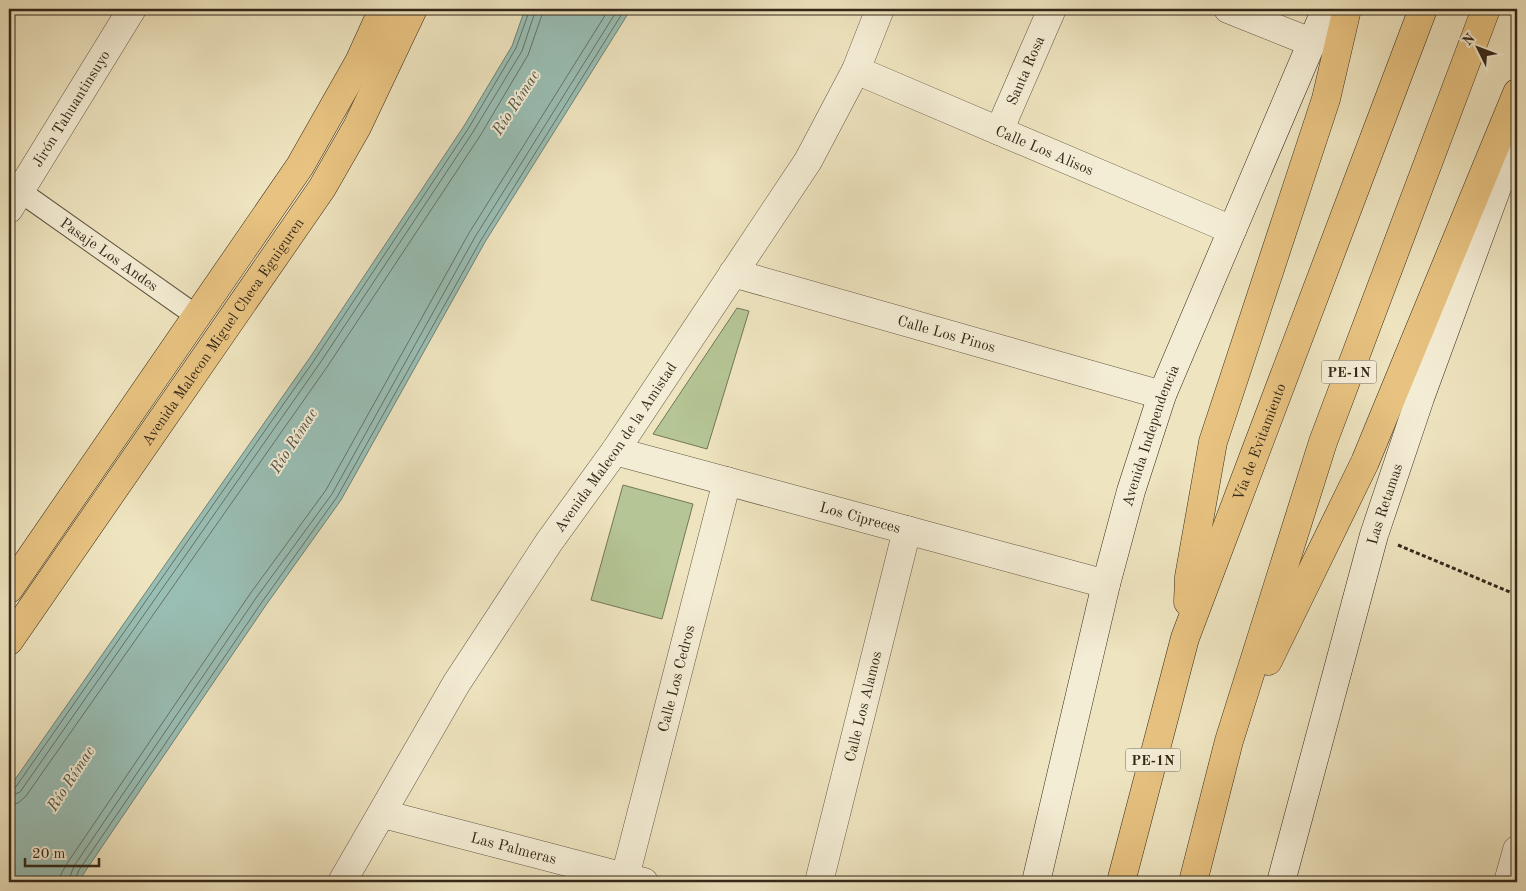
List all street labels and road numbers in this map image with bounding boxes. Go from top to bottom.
street label: Santa Rosa [1005,34,1049,108]
street label: Jirón Tahuantinsuyo [31,48,114,170]
street label: Calle Los Alisos [993,124,1095,179]
street label: Pasaje Los Andes [57,216,160,295]
street label: Avenida Malecon Miguel Checa Eguiguren [140,216,308,449]
street label: Calle Los Pinos [895,314,997,356]
street label: Avenida Malecon de la Amistad [553,360,681,536]
road number: PE-1N [1322,361,1376,384]
street label: Avenida Independencia [1121,363,1183,509]
street label: Vía de Evitamiento [1232,382,1290,503]
street label: Las Retamas [1366,462,1406,546]
street label: Los Cipreces [818,501,902,537]
street label: Calle Los Cedros [657,624,699,734]
street label: Calle Los Alamos [843,650,885,764]
road number: PE-1N [1126,748,1180,772]
street label: Las Palmeras [469,831,558,868]

